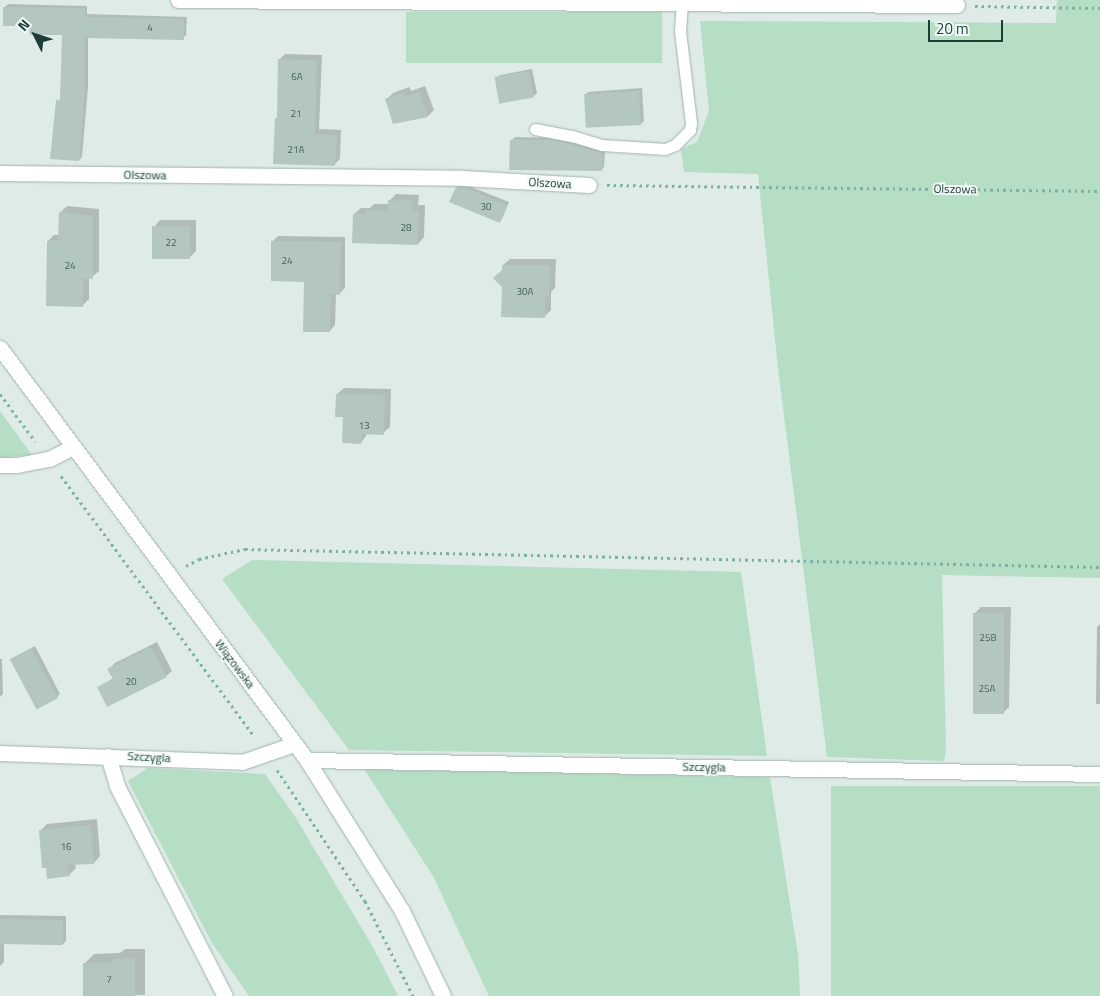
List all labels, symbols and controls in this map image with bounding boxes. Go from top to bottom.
north arrow [10,10,60,60]
scale bar [930,10,1005,42]
text: N [12,14,34,35]
text: 20 m [936,17,969,40]
house number: 4 [147,22,153,34]
house number: 6A [291,71,303,83]
house number: 21 [290,108,302,120]
house number: 21A [287,144,305,156]
street label: Olszowa [123,167,167,183]
street label: Olszowa [528,175,572,191]
street label: Olszowa [933,181,977,197]
house number: 30 [480,201,492,213]
house number: 28 [400,222,412,234]
house number: 22 [165,237,177,249]
house number: 24 [281,255,293,267]
house number: 24 [64,260,76,272]
house number: 30A [516,286,534,298]
house number: 13 [358,420,370,432]
house number: 25B [979,632,997,644]
street label: Wiązowska [212,637,258,691]
house number: 20 [125,676,137,688]
house number: 25A [978,683,996,695]
street label: Szczygla [127,749,171,765]
street label: Szczygla [682,759,726,775]
house number: 16 [60,841,72,853]
house number: 7 [106,974,112,986]

